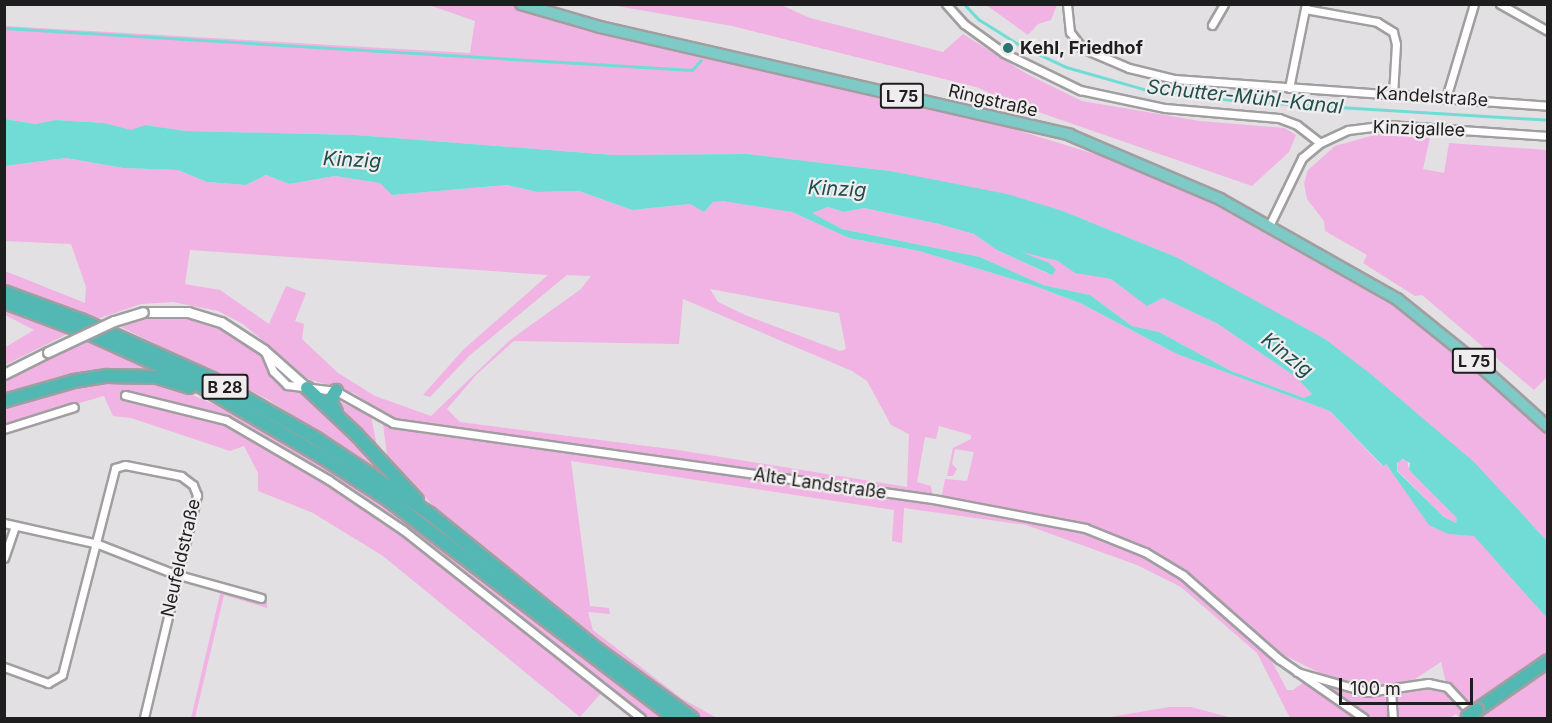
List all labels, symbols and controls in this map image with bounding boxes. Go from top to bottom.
place label: Kehl, Friedhof [1020,37,1143,59]
marker: Kehl, Friedhof [1001,41,1015,55]
water label: Schutter-Mühl-Kanal [1146,75,1344,119]
street label: Ringstraße [946,80,1040,122]
street label: Kandelstraße [1375,82,1489,112]
road number: L 75 [880,83,924,109]
street label: Kinzigallee [1372,117,1466,141]
water label: Kinzig [322,146,382,174]
water label: Kinzig [807,175,867,203]
water label: Kinzig [1257,328,1317,382]
road number: L 75 [1452,348,1496,374]
road number: B 28 [201,374,249,400]
street label: Alte Landstraße [752,464,888,504]
street label: Neufeldstraße [157,497,205,619]
scale bar [1342,666,1476,704]
text: 100 m [1350,678,1401,699]

